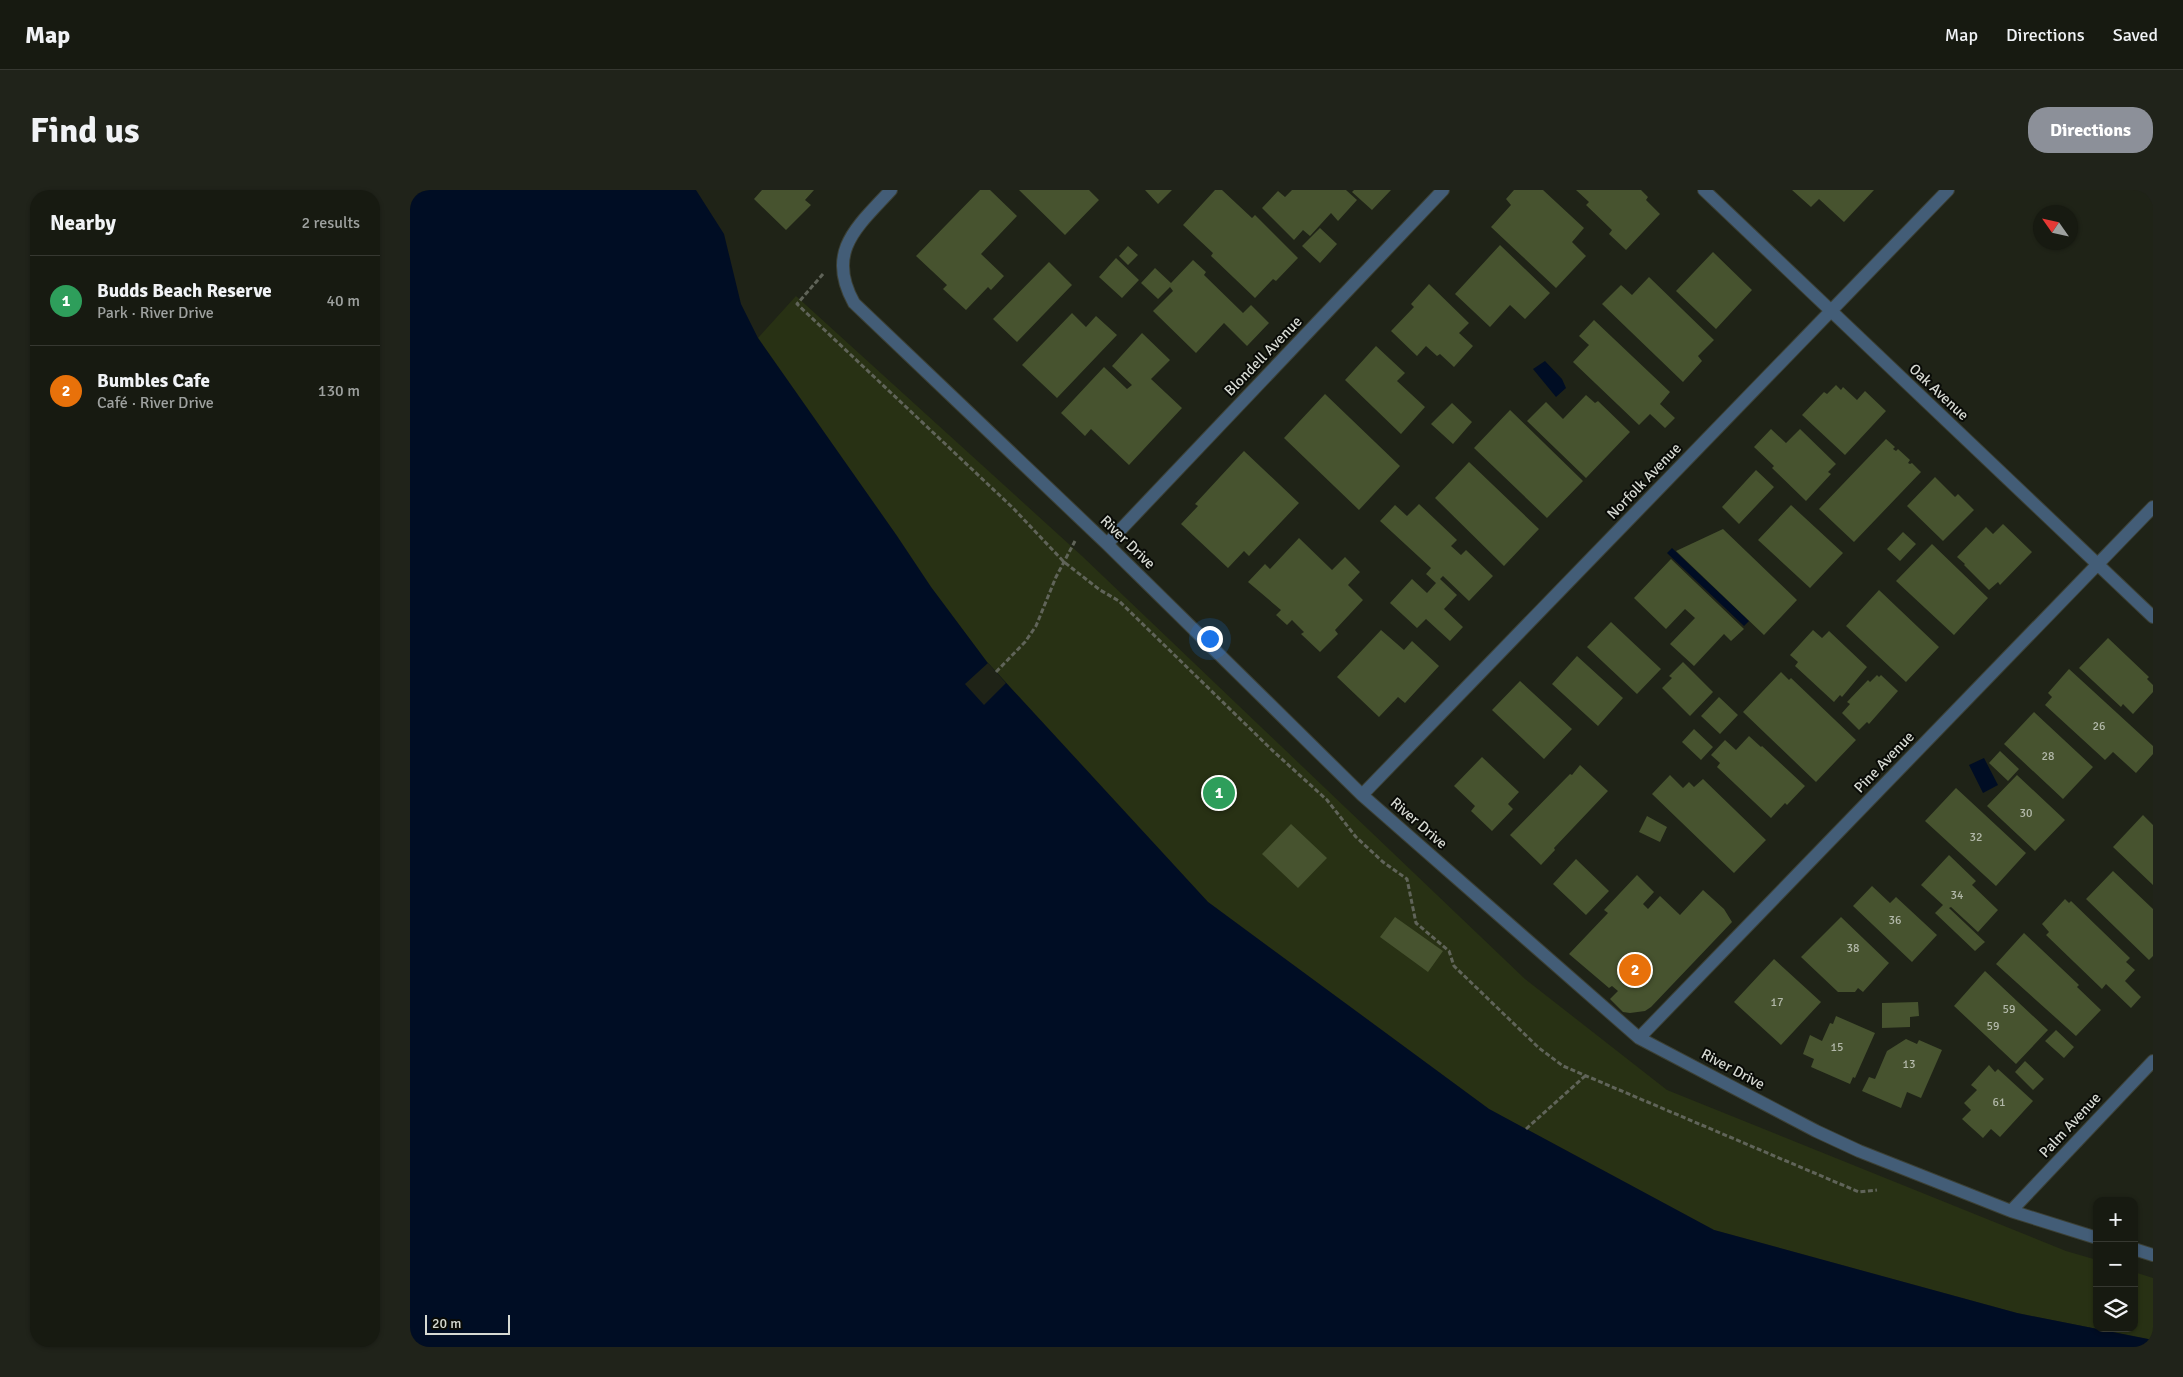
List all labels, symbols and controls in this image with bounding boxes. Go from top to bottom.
text: Map [25,20,70,50]
text: Map [1945,24,1978,46]
text: Directions [2006,24,2085,46]
text: Saved [2113,24,2158,46]
button: Directions [2028,107,2153,153]
text: Find us [30,109,140,152]
north arrow [2033,205,2078,250]
text: Nearby [50,210,116,236]
text: 2 results [301,213,360,233]
text: Budds Beach Reserve [97,279,272,303]
text: 1 [62,291,70,311]
text: 40 m [326,291,360,311]
text: Park · River Drive [97,303,214,323]
street label: Blondell Avenue [1221,312,1305,400]
street label: Oak Avenue [1905,360,1973,424]
text: Bumbles Cafe [97,369,210,393]
text: 2 [62,381,70,401]
text: 130 m [318,381,360,401]
text: Café · River Drive [97,393,214,413]
street label: Norfolk Avenue [1603,439,1685,523]
street label: River Drive [1097,511,1159,573]
your location [1197,626,1223,652]
house number: 26 [2093,719,2105,734]
street label: Pine Avenue [1850,728,1918,796]
house number: 28 [2042,749,2054,764]
pin: 1 [1203,774,1235,812]
street label: River Drive [1387,793,1451,853]
house number: 30 [2020,806,2032,821]
house number: 32 [1970,830,1982,845]
house number: 34 [1951,888,1964,903]
house number: 36 [1889,913,1901,928]
house number: 38 [1847,941,1859,956]
pin: 2 [1619,951,1651,989]
house number: 17 [1771,995,1783,1010]
house number: 59 [2003,1002,2015,1017]
house number: 59 [1987,1019,1999,1034]
house number: 15 [1831,1040,1843,1055]
street label: River Drive [1698,1045,1768,1093]
house number: 13 [1903,1057,1915,1072]
street label: Palm Avenue [2035,1089,2105,1161]
house number: 61 [1993,1095,2005,1110]
map controls [2093,1197,2138,1332]
button: + [2093,1197,2138,1242]
button: − [2093,1242,2138,1287]
button: layers [2093,1287,2138,1332]
scale bar [425,1312,510,1335]
text: 20 m [432,1315,461,1332]

